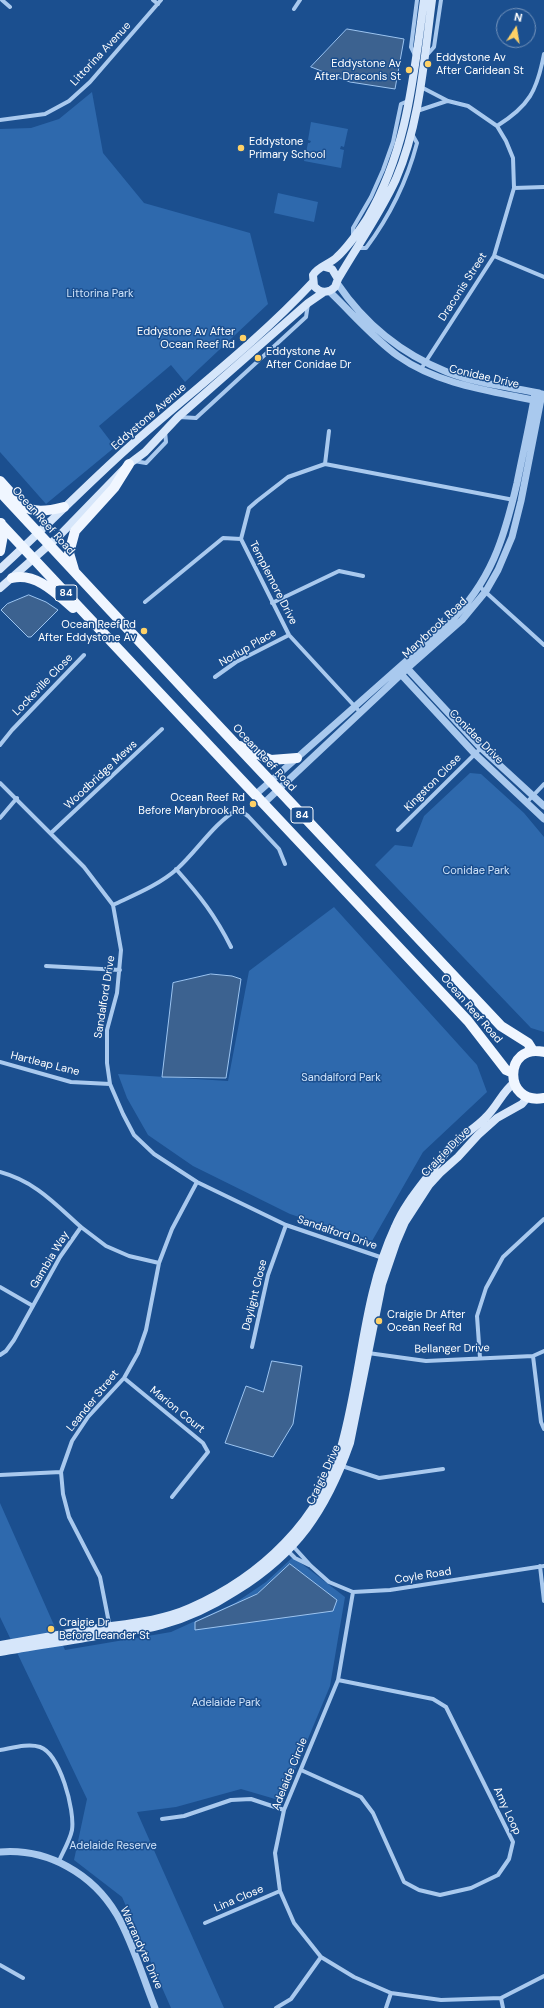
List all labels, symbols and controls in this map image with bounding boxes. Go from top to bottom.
north arrow [496,8,536,48]
text: N [513,10,524,25]
street label: Littorina Avenue [68,19,134,89]
place label: Eddystone Av After Caridean St [436,51,524,77]
place label: Eddystone Av After Draconis St [314,57,401,83]
marker: Eddystone Av After Caridean St [423,59,433,69]
marker: Eddystone Av After Draconis St [404,65,414,75]
place label: Eddystone Primary School [249,135,325,161]
marker: Eddystone Primary School [236,143,246,153]
street label: Draconis Street [436,250,490,324]
park label: Littorina Park [66,287,134,301]
place label: Eddystone Av After Ocean Reef Rd [137,325,235,351]
marker: Eddystone Av After Ocean Reef Rd [238,333,248,343]
place label: Eddystone Av After Conidae Dr [266,345,351,371]
marker: Eddystone Av After Conidae Dr [253,353,263,363]
street label: Conidae Drive [448,363,520,391]
street label: Eddystone Avenue [109,381,189,453]
street label: Ocean Reef Road [9,484,77,558]
street label: Templemore Drive [246,539,300,627]
road number: 84 [55,585,77,601]
street label: Marybrook Road [400,595,470,661]
place label: Ocean Reef Rd After Eddystone Av [38,618,136,644]
marker: Ocean Reef Rd After Eddystone Av [139,626,149,636]
street label: Norlup Place [217,626,279,670]
street label: Lockeville Close [10,651,76,719]
street label: Conidae Drive [446,707,506,767]
street label: Ocean Reef Road [229,722,299,794]
street label: Woodbridge Mews [62,738,140,812]
street label: Kingston Close [402,752,464,814]
place label: Ocean Reef Rd Before Marybrook Rd [138,791,245,817]
marker: Ocean Reef Rd Before Marybrook Rd [248,799,258,809]
road number: 84 [291,807,313,823]
park label: Conidae Park [442,864,510,878]
street label: Sandalford Drive [92,955,118,1039]
street label: Ocean Reef Road [437,972,505,1046]
street label: Hartleap Lane [9,1049,81,1079]
park label: Sandalford Park [301,1071,381,1085]
street label: Craigie Drive [419,1124,473,1180]
street label: Sandalford Drive [295,1213,379,1253]
street label: Gambia Way [28,1229,72,1291]
street label: Daylight Close [240,1258,270,1332]
place label: Craigie Dr After Ocean Reef Rd [387,1308,465,1334]
marker: Craigie Dr After Ocean Reef Rd [374,1316,384,1326]
street label: Bellanger Drive [414,1342,490,1356]
street label: Leander Street [64,1368,122,1434]
street label: Marion Court [147,1384,207,1436]
street label: Craigie Drive [304,1443,344,1507]
street label: Coyle Road [394,1565,452,1587]
place label: Craigie Dr Before Leander St [59,1616,150,1642]
marker: Craigie Dr Before Leander St [46,1624,56,1634]
park label: Adelaide Park [191,1696,261,1710]
street label: Adelaide Circle [270,1736,310,1812]
street label: Amy Loop [490,1785,524,1837]
park label: Adelaide Reserve [69,1839,157,1853]
street label: Lina Close [212,1883,266,1915]
street label: Warrandyte Drive [117,1905,165,1991]

